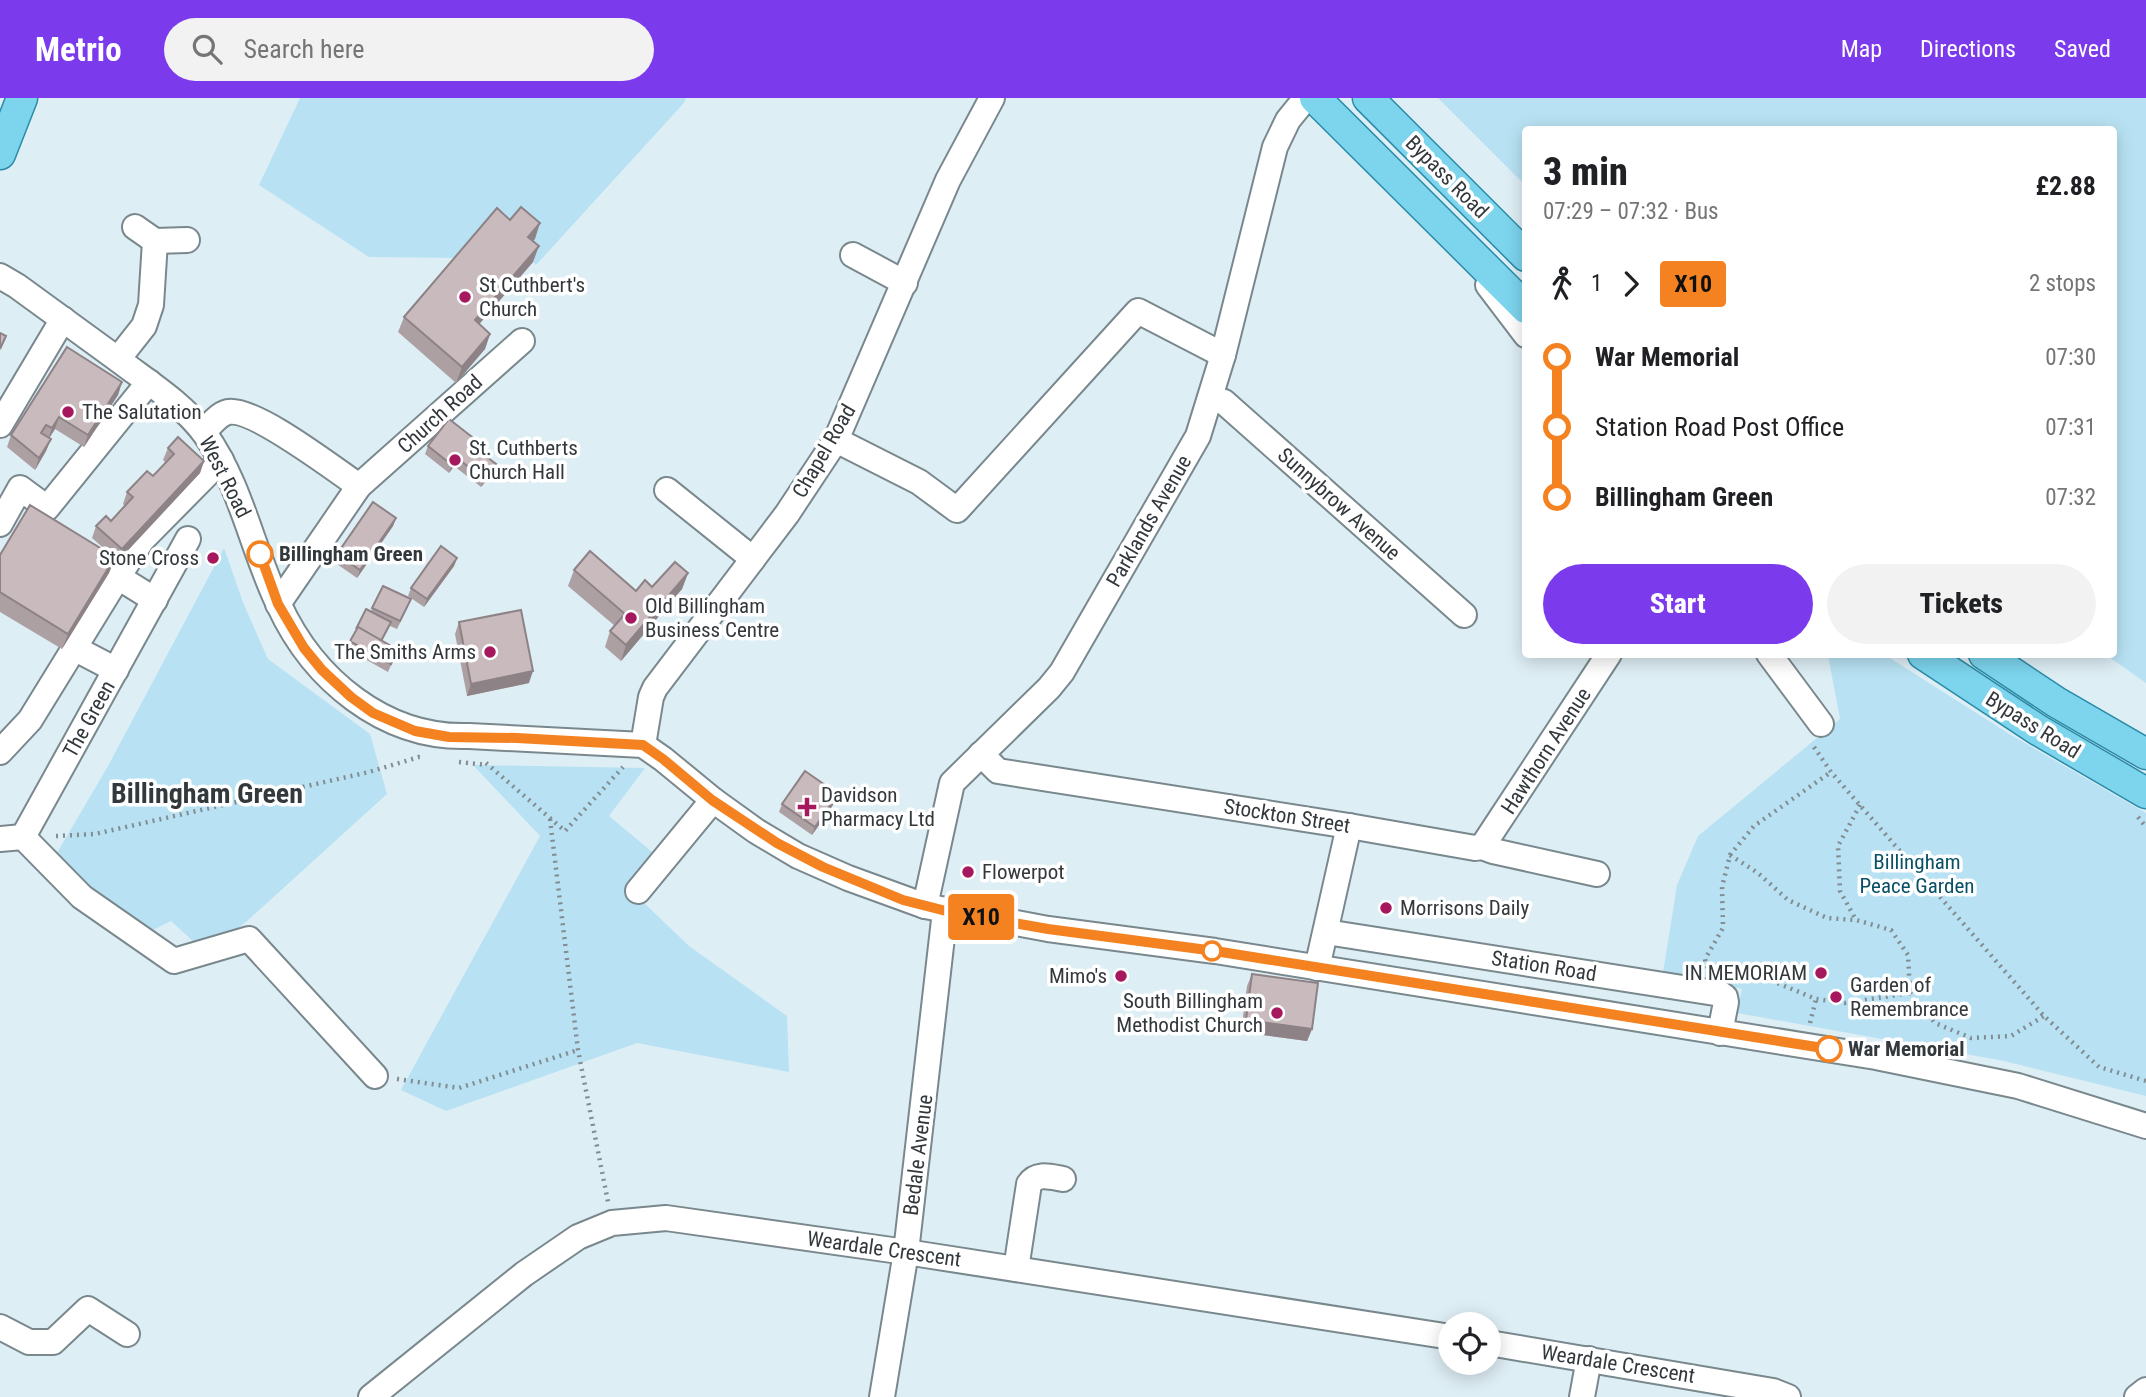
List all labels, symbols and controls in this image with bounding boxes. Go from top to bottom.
search box [164,18,654,81]
text: Metrio [35,30,122,69]
icon: search [188,30,226,68]
text: Search here [244,34,365,64]
text: Map [1841,35,1882,63]
text: Directions [1920,35,2016,63]
text: Saved [2054,35,2111,63]
street label: Bypass Road [1401,131,1493,223]
text: 3 min [1543,150,1628,194]
text: £2.88 [2035,171,2096,201]
text: 07:29 – 07:32 · Bus [1543,198,1719,225]
icon: walk [1543,265,1581,303]
icon: forward [1612,265,1650,303]
text: 1 [1591,270,1602,297]
text: X10 [1674,270,1712,298]
text: 2 stops [2029,270,2096,297]
place label: St Cuthbert's Church [479,273,585,321]
marker: St Cuthbert's Church [457,289,473,305]
text: War Memorial [1595,342,1739,372]
text: 07:30 [2045,344,2096,371]
street label: Church Road [393,370,487,458]
place label: The Salutation [82,400,202,424]
street label: Chapel Road [788,400,860,502]
marker: The Salutation [60,404,76,420]
text: Station Road Post Office [1595,412,1844,442]
text: 07:31 [2045,414,2096,441]
street label: West Road [194,432,256,522]
place label: St. Cuthberts Church Hall [469,436,578,484]
street label: Sunnybrow Avenue [1273,443,1405,565]
street label: Parklands Avenue [1102,451,1196,591]
marker: St. Cuthberts Church Hall [447,452,463,468]
text: Billingham Green [1595,482,1773,512]
text: 07:32 [2045,484,2096,511]
marker: Billingham Green [247,541,273,567]
place label: Billingham Green [279,542,423,566]
place label: Stone Cross [99,546,199,570]
marker: Stone Cross [205,550,221,566]
button: Start [1543,564,1813,644]
button: Tickets [1827,564,2096,644]
place label: Old Billingham Business Centre [645,594,779,642]
marker: Old Billingham Business Centre [623,610,639,626]
place label: The Smiths Arms [334,640,476,664]
marker: The Smiths Arms [482,644,498,660]
street label: The Green [58,676,120,762]
street label: Hawthorn Avenue [1496,683,1596,819]
street label: Bypass Road [1981,687,2085,763]
district label: Billingham Green [111,777,303,810]
place label: Davidson Pharmacy Ltd [821,783,935,831]
street label: Stockton Street [1222,794,1352,838]
marker: Davidson Pharmacy Ltd [799,799,815,815]
park label: Billingham Peace Garden [1860,850,1974,898]
place label: Flowerpot [982,860,1064,884]
marker: Flowerpot [960,864,976,880]
line badge: X10 [941,894,1021,940]
place label: Morrisons Daily [1400,896,1529,920]
marker: Morrisons Daily [1378,900,1394,916]
text: X10 [962,903,1000,931]
unlabelled marker [1202,941,1222,961]
street label: Station Road [1490,946,1598,986]
place label: IN MEMORIAM [1685,961,1807,985]
place label: Mimo's [1049,964,1107,988]
marker: IN MEMORIAM [1813,965,1829,981]
marker: Mimo's [1113,968,1129,984]
place label: Garden of Remembrance [1850,973,1969,1021]
place label: South Billingham Methodist Church [1116,989,1263,1037]
marker: Garden of Remembrance [1828,989,1844,1005]
marker: South Billingham Methodist Church [1269,1005,1285,1021]
marker: War Memorial [1816,1036,1842,1062]
place label: War Memorial [1848,1037,1965,1061]
street label: Bedale Avenue [899,1093,937,1217]
street label: Weardale Crescent [805,1226,963,1272]
map controls [1438,1312,1501,1375]
button: locate [1438,1312,1501,1375]
street label: Weardale Crescent [1539,1340,1697,1388]

